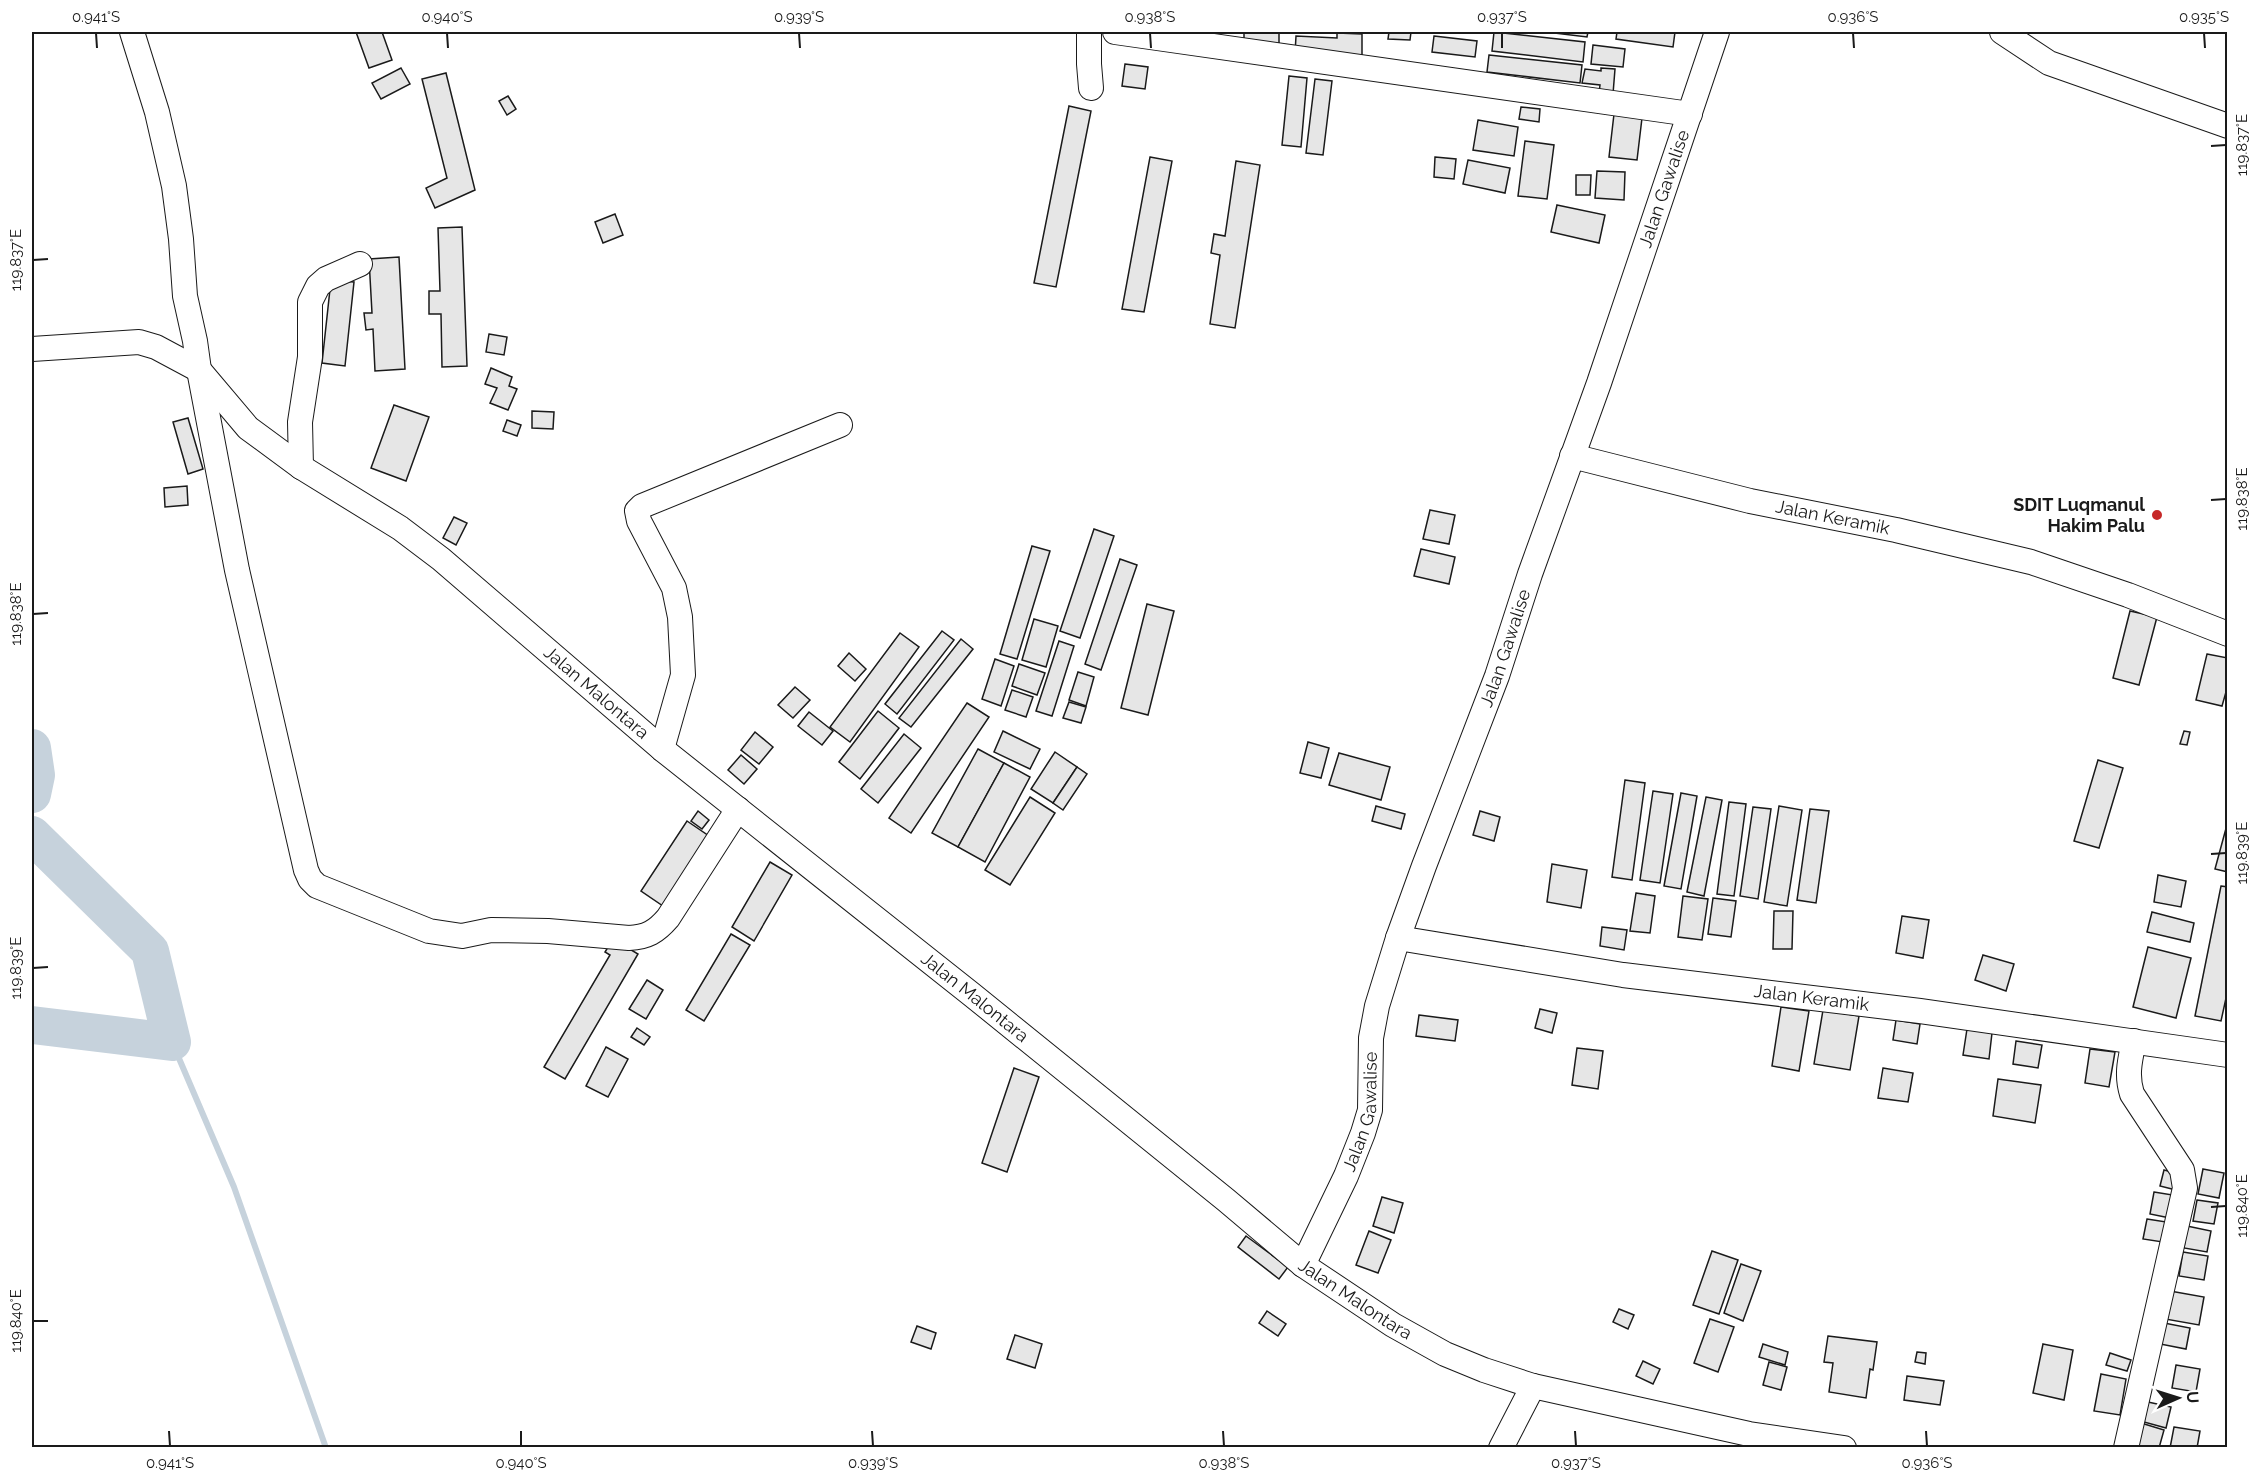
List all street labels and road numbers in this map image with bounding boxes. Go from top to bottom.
street label: Jalan Gawalise [1634,127,1693,250]
street label: Jalan Keramik [1774,495,1892,539]
street label: Jalan Gawalise [1475,586,1535,710]
street label: Jalan Malontara [540,641,653,743]
street label: Jalan Malontara [917,948,1033,1046]
street label: Jalan Keramik [1753,980,1871,1015]
street label: Jalan Gawalise [1338,1051,1381,1174]
street label: Jalan Malontara [1295,1254,1416,1344]

